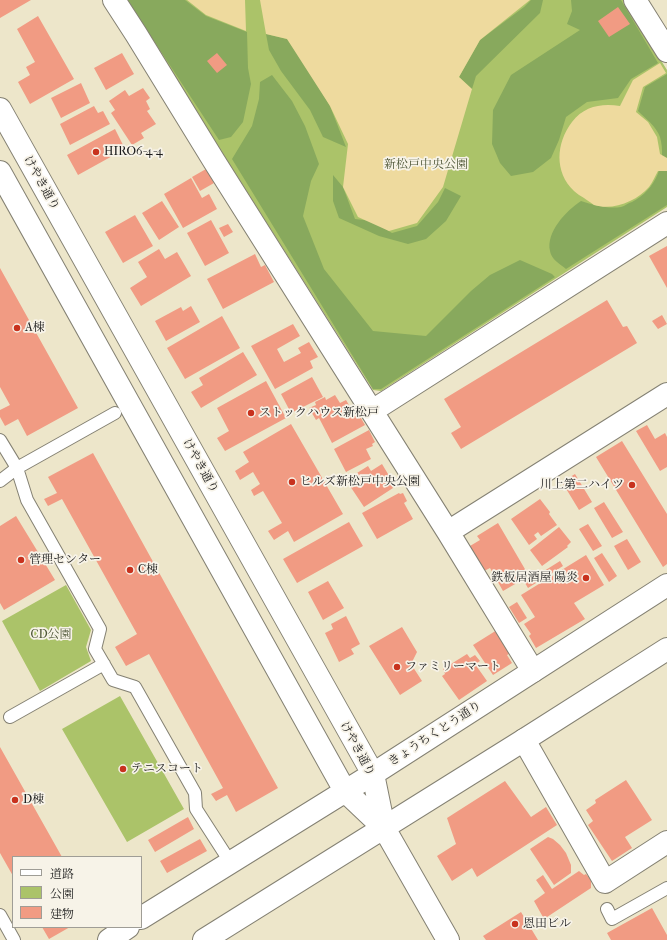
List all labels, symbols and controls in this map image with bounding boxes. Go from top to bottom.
place label: HIRO6-4-4 [104,145,163,159]
marker: HIRO6-4-4 [91,147,101,157]
street label: けやき通り [20,153,62,213]
park label: 新松戸中央公園 [384,158,468,172]
place label: A棟 [25,321,45,335]
marker: A棟 [12,323,22,333]
place label: ストックハウス新松戸 [259,406,379,420]
marker: ストックハウス新松戸 [246,408,256,418]
street label: けやき通り [179,436,221,496]
place label: ヒルズ新松戸中央公園 [300,475,420,489]
marker: ヒルズ新松戸中央公園 [287,477,297,487]
place label: 川上第二ハイツ [540,478,624,492]
marker: 川上第二ハイツ [627,480,637,490]
place label: 管理センター [29,553,101,567]
marker: 管理センター [16,555,26,565]
place label: C棟 [138,563,158,577]
marker: C棟 [125,565,135,575]
place label: 鉄板居酒屋 陽炎 [491,571,578,585]
marker: 鉄板居酒屋 陽炎 [581,573,591,583]
park label: CD公園 [30,628,72,642]
place label: ファミリーマート [405,660,501,674]
marker: ファミリーマート [392,662,402,672]
street label: きょうちくとう通り [386,699,484,769]
street label: けやき通り [337,719,377,779]
place label: テニスコート [131,762,203,776]
marker: テニスコート [118,764,128,774]
place label: D棟 [23,793,44,807]
marker: D棟 [10,795,20,805]
legend [12,856,142,928]
text: 道路 [50,867,74,881]
text: 公園 [50,887,74,901]
text: 建物 [50,907,74,921]
place label: 恩田ビル [523,917,571,931]
marker: 恩田ビル [510,919,520,929]

